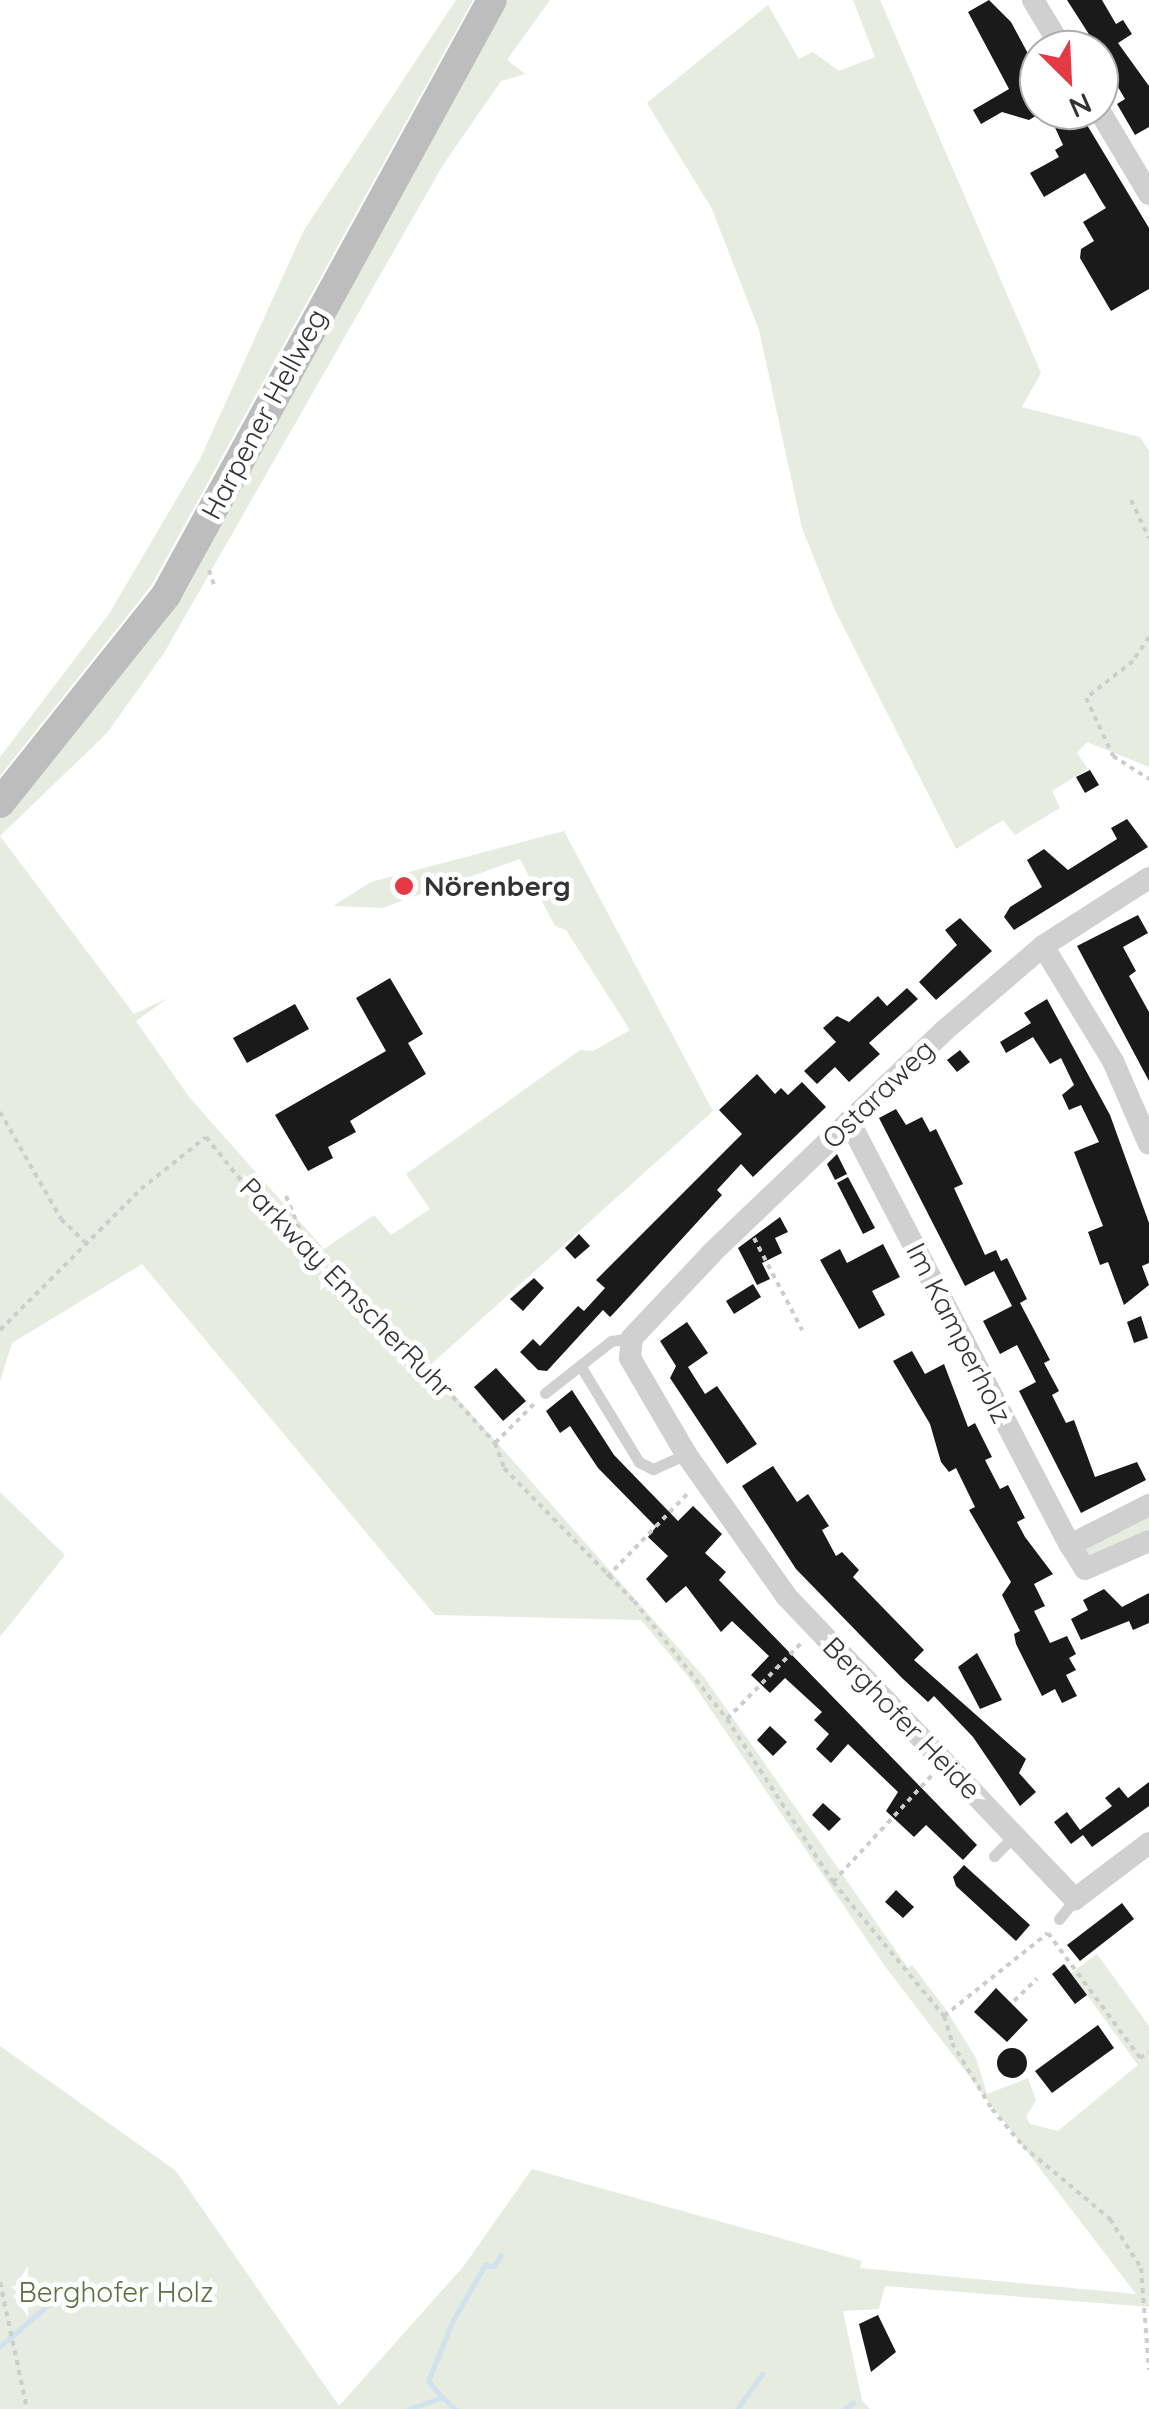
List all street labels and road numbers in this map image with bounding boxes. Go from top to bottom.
street label: Harpener Hellweg [194,303,334,525]
street label: Ostaraweg [815,1032,941,1156]
street label: Parkway EmscherRuhr [233,1171,461,1405]
street label: Im Kamperholz [899,1237,1019,1429]
street label: Berghofer Heide [816,1630,988,1806]

